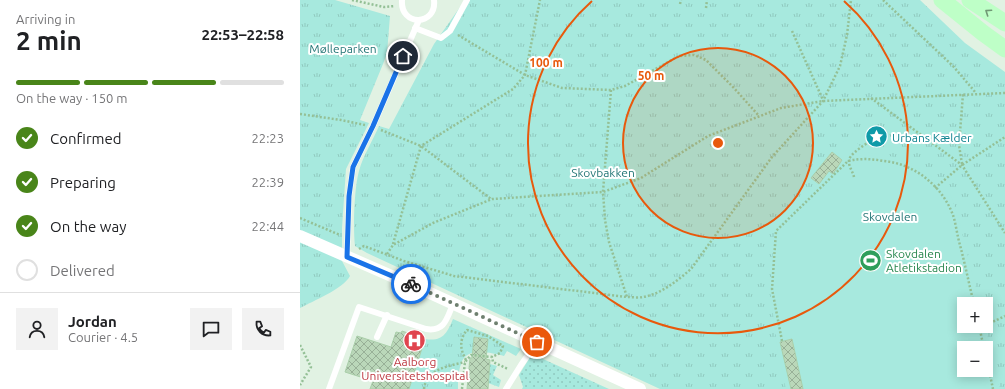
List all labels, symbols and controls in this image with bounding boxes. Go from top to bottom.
one-way arrow [985,10,992,17]
text: Arriving in [16,12,75,26]
text: 2 min [16,26,82,55]
text: 22:53–22:58 [201,26,284,43]
pin [386,39,420,73]
park label: Mølleparken [309,42,377,55]
icon: home [392,45,414,67]
text: 100 m [529,56,563,69]
text: 50 m [638,69,664,82]
text: On the way · 150 m [16,91,128,105]
place icon: Urbans Kælder [863,124,889,150]
icon: check [16,127,38,149]
text: Confirmed [50,130,122,147]
text: 22:23 [251,131,284,145]
place label: Urbans Kælder [892,131,972,144]
centre of rings [711,136,725,150]
park label: Skovbakken [571,166,635,179]
icon: check [16,171,38,193]
text: Preparing [50,174,116,191]
text: 22:39 [251,175,284,189]
park label: Skovdalen [863,210,917,223]
icon: check [16,215,38,237]
text: On the way [50,218,126,235]
text: 22:44 [251,219,284,233]
sports icon: Skovdalen Atletikstadion [858,247,884,273]
place label: Skovdalen Atletikstadion [886,247,962,274]
text: Delivered [50,262,115,279]
courier [391,264,431,304]
icon: bike [400,273,422,295]
map controls [957,297,993,377]
button: + [957,297,993,333]
button: person [16,308,58,350]
button: chat [190,308,232,350]
button: phone [242,308,284,350]
text: Jordan [68,313,117,330]
pin [520,325,554,359]
hospital icon: Aalborg Universitetshospital [402,327,428,353]
text: Courier · 4.5 [68,330,138,344]
icon: bag [526,331,548,353]
button: − [957,341,993,377]
place label: Aalborg Universitetshospital [361,355,469,382]

